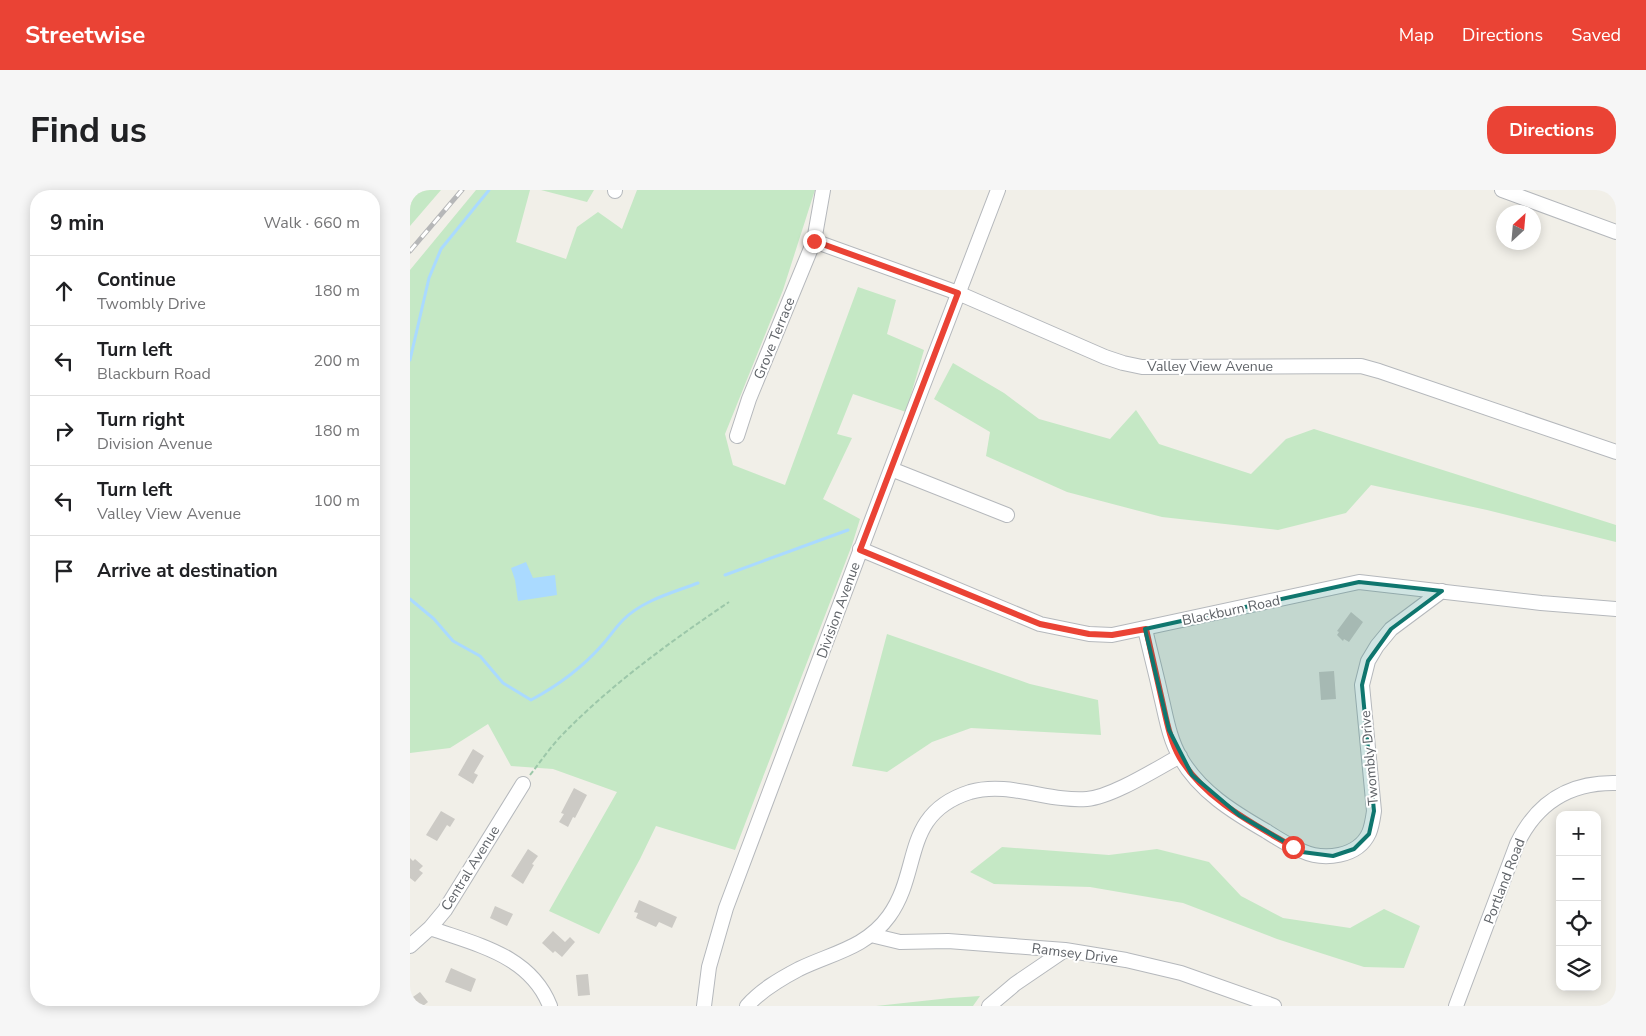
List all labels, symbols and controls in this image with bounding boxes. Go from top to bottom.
text: Streetwise [25,19,145,51]
text: Map [1399,23,1434,47]
text: Directions [1462,23,1543,47]
text: Saved [1571,23,1621,47]
button: Directions [1487,106,1616,154]
text: Find us [30,107,147,154]
north arrow [1496,205,1541,250]
text: 9 min [50,209,104,237]
text: Walk · 660 m [264,212,360,234]
route end [803,230,826,253]
text: Continue [97,267,176,293]
icon: ahead [50,277,78,305]
text: 180 m [313,280,360,302]
text: Twombly Drive [97,293,206,315]
street label: Grove Terrace [749,294,800,382]
text: Turn left [97,337,172,363]
icon: left [50,347,78,375]
text: 200 m [313,350,360,372]
street label: Valley View Avenue [1146,357,1273,376]
text: Blackburn Road [97,363,211,385]
text: Turn right [97,407,184,433]
icon: right [50,417,78,445]
text: 180 m [313,420,360,442]
text: Division Avenue [97,433,213,455]
text: Turn left [97,477,172,503]
icon: left [50,487,78,515]
text: 100 m [313,490,360,512]
text: Valley View Avenue [97,503,241,525]
icon: arrive [50,557,78,585]
text: Arrive at destination [97,558,278,584]
street label: Division Avenue [812,559,865,661]
street label: Blackburn Road [1180,591,1282,630]
street label: Twombly Drive [1356,710,1383,806]
map controls [1556,811,1601,991]
button: + [1556,811,1601,856]
street label: Central Avenue [437,822,504,914]
route start [1282,836,1305,859]
street label: Portland Road [1479,836,1530,927]
button: − [1556,856,1601,901]
button: locate [1556,901,1601,946]
street label: Ramsey Drive [1031,939,1119,968]
button: layers [1556,946,1601,991]

